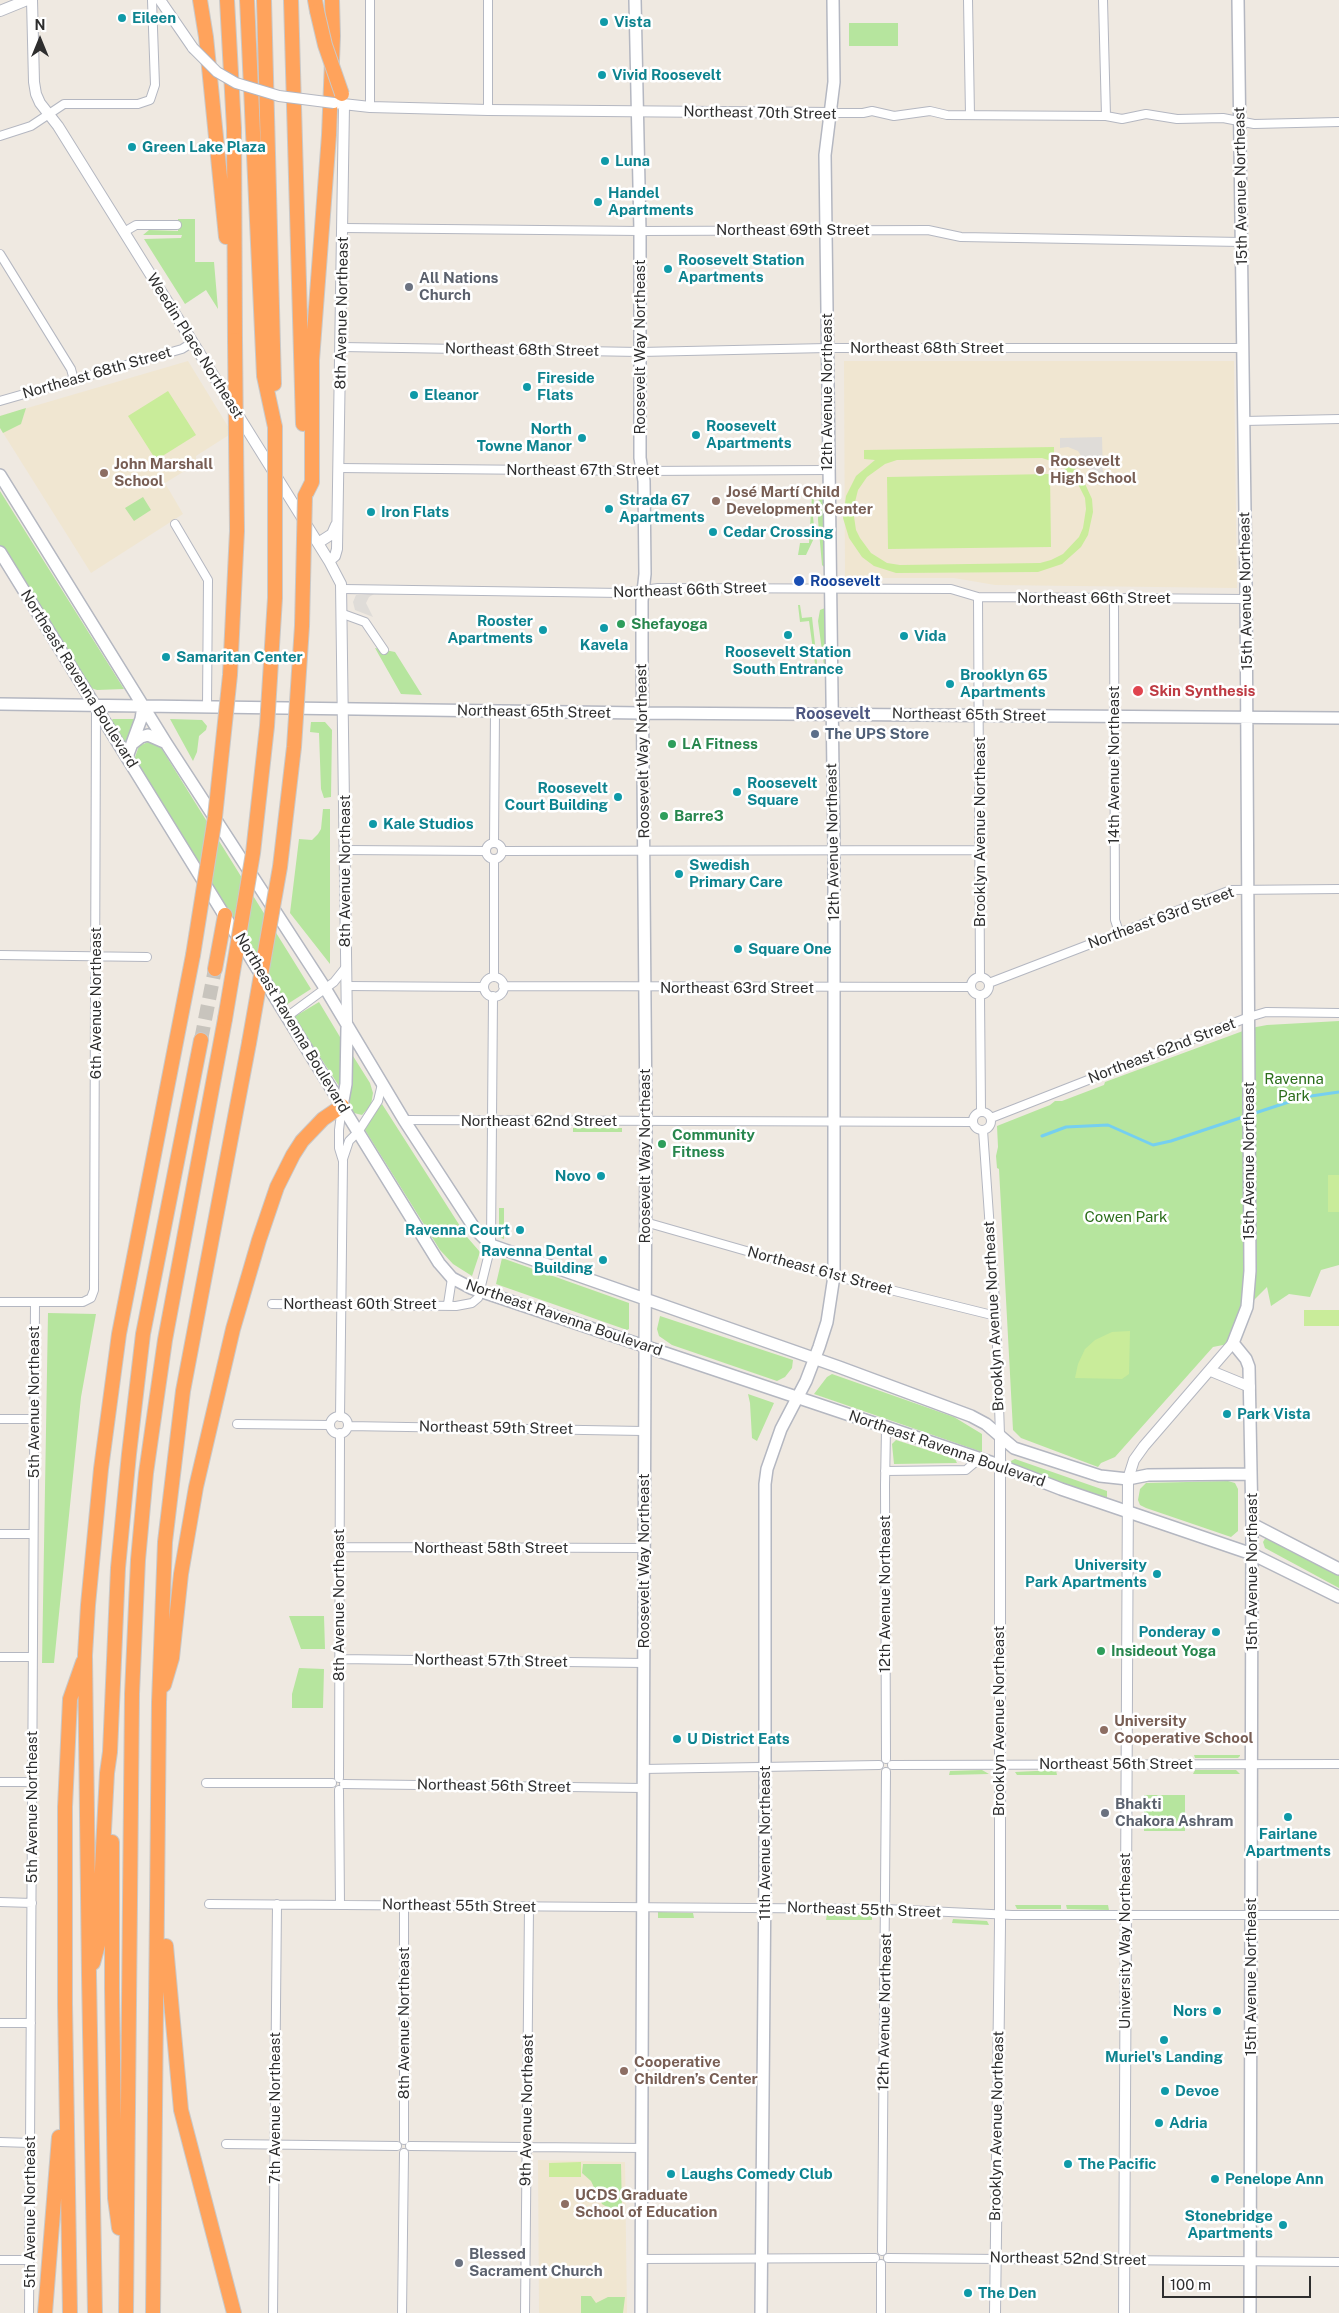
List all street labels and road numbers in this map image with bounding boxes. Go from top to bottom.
street label: Northeast 70th Street [683,103,837,123]
street label: 15th Avenue Northeast [1231,107,1251,265]
street label: Northeast 69th Street [716,221,870,239]
street label: 8th Avenue Northeast [332,237,352,389]
street label: Roosevelt Way Northeast [631,259,649,435]
street label: Weedin Place Northeast [143,270,247,422]
street label: 12th Avenue Northeast [818,313,836,471]
street label: Northeast 68th Street [850,339,1004,357]
street label: Northeast 68th Street [445,340,599,360]
street label: Northeast 68th Street [20,343,174,403]
street label: Northeast 67th Street [506,461,660,479]
street label: 15th Avenue Northeast [1236,512,1256,670]
street label: Northeast 66th Street [613,578,767,602]
street label: Northeast Ravenna Boulevard [17,587,141,771]
street label: Northeast 66th Street [1017,589,1171,607]
street label: Roosevelt Way Northeast [632,663,654,839]
street label: 14th Avenue Northeast [1105,686,1123,844]
street label: Northeast 65th Street [457,702,611,722]
street label: Northeast 65th Street [892,705,1046,725]
street label: Brooklyn Avenue Northeast [971,737,989,927]
street label: 12th Avenue Northeast [823,763,843,921]
street label: 8th Avenue Northeast [336,795,354,947]
street label: Northeast 63rd Street [1085,883,1237,953]
street label: 6th Avenue Northeast [87,927,105,1079]
street label: Northeast Ravenna Boulevard [231,930,353,1116]
street label: Northeast 63rd Street [660,979,814,997]
street label: Northeast 62nd Street [1086,1015,1238,1087]
street label: Roosevelt Way Northeast [636,1068,654,1244]
street label: 15th Avenue Northeast [1240,1082,1258,1240]
street label: Northeast 62nd Street [461,1112,617,1130]
street label: Brooklyn Avenue Northeast [980,1220,1008,1412]
street label: Northeast 61st Street [745,1243,895,1299]
street label: Northeast Ravenna Boulevard [463,1276,665,1360]
street label: Northeast 60th Street [283,1295,437,1313]
street label: 5th Avenue Northeast [25,1326,43,1478]
street label: Northeast Ravenna Boulevard [846,1407,1048,1491]
street label: Northeast 59th Street [419,1418,573,1438]
street label: Roosevelt Way Northeast [635,1473,653,1649]
street label: 15th Avenue Northeast [1243,1493,1261,1651]
street label: 12th Avenue Northeast [876,1515,894,1673]
street label: 8th Avenue Northeast [330,1529,348,1681]
street label: Northeast 58th Street [414,1539,568,1557]
street label: Brooklyn Avenue Northeast [990,1626,1008,1816]
street label: Northeast 57th Street [414,1651,568,1671]
street label: 5th Avenue Northeast [23,1731,41,1883]
street label: Northeast 56th Street [1039,1755,1193,1773]
street label: 11th Avenue Northeast [756,1765,774,1921]
street label: Northeast 56th Street [417,1776,571,1796]
street label: University Way Northeast [1116,1853,1134,2029]
street label: Northeast 55th Street [382,1896,536,1916]
street label: Northeast 55th Street [786,1898,942,1922]
street label: 15th Avenue Northeast [1242,1898,1260,2056]
street label: 12th Avenue Northeast [875,1933,895,2091]
street label: 8th Avenue Northeast [395,1947,413,2099]
street label: Brooklyn Avenue Northeast [986,2031,1008,2221]
street label: 7th Avenue Northeast [266,2032,284,2184]
street label: 9th Avenue Northeast [517,2034,537,2186]
street label: 5th Avenue Northeast [21,2136,39,2288]
street label: Northeast 52nd Street [989,2249,1147,2269]

